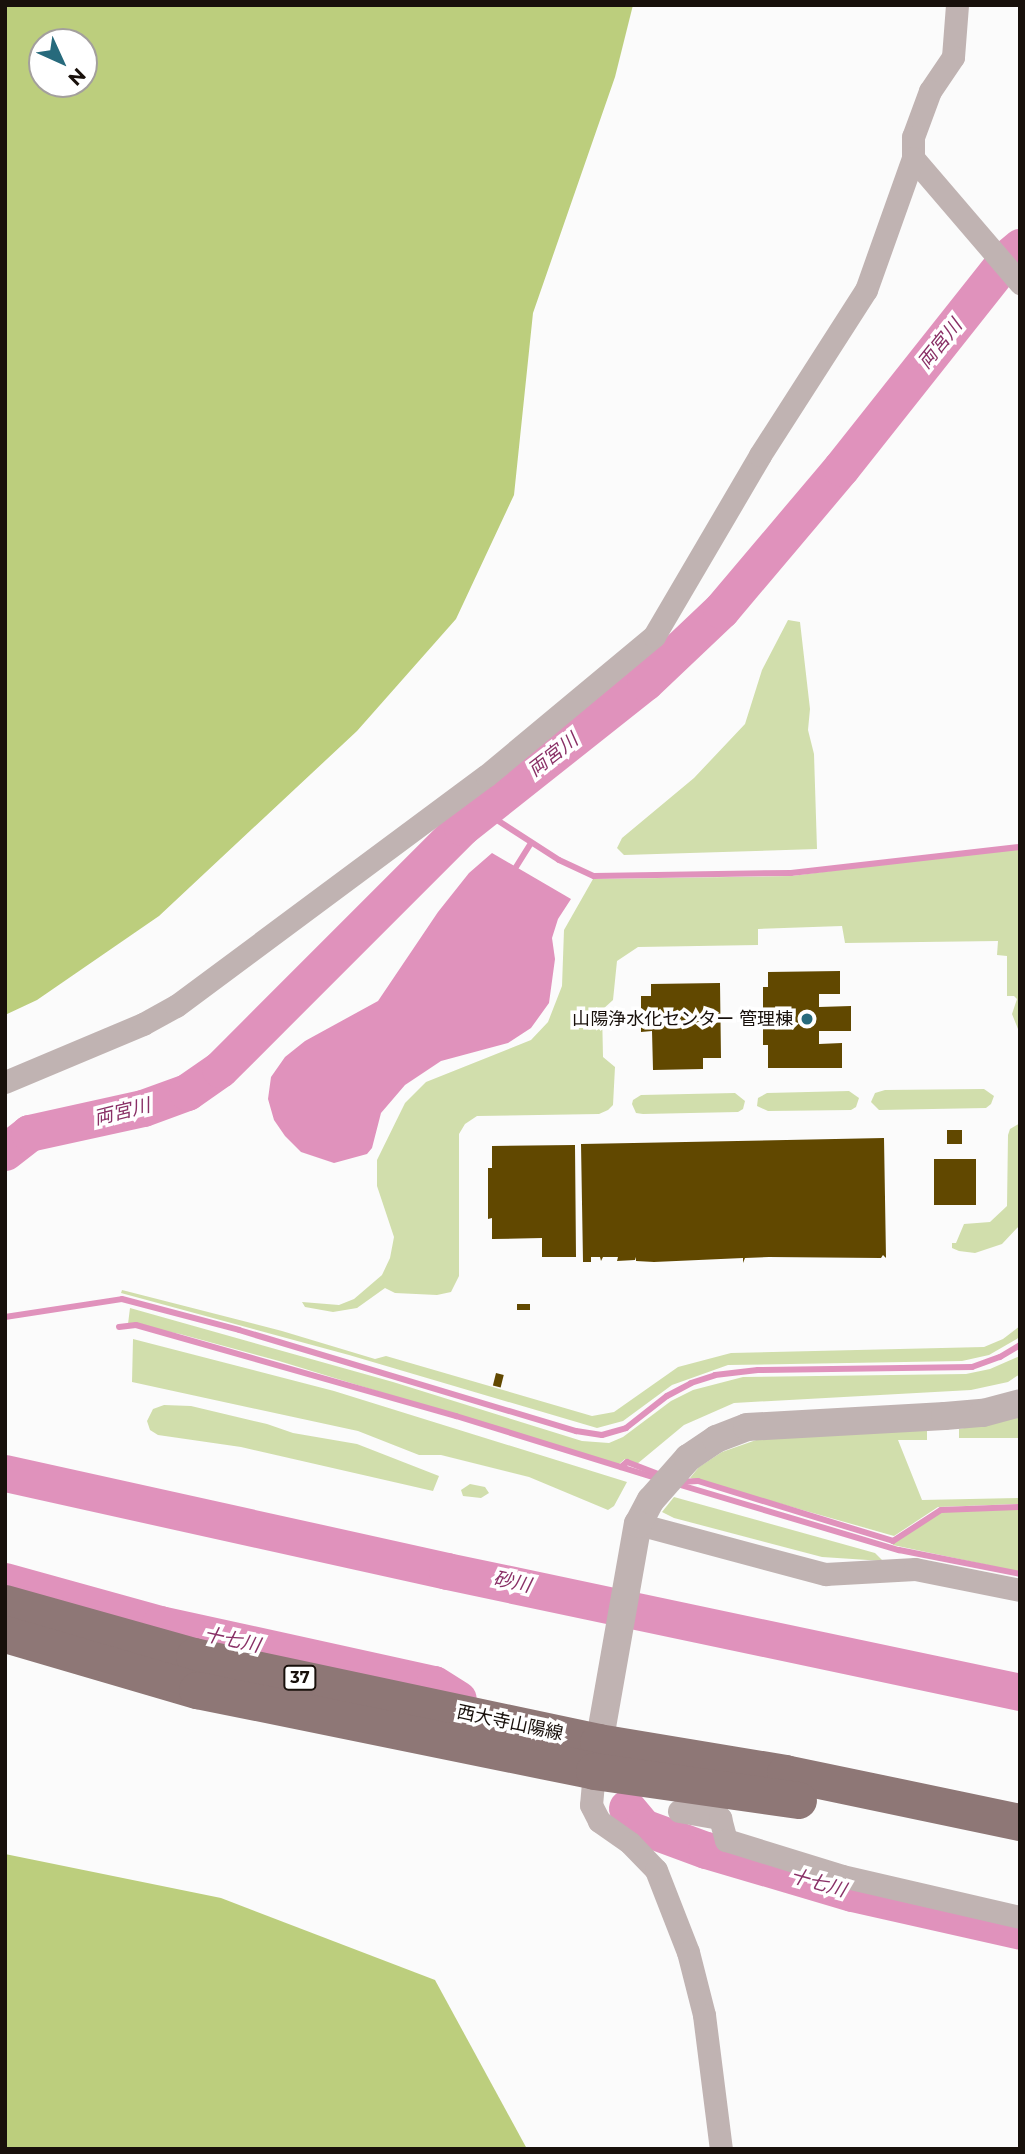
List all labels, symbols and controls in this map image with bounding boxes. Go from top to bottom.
north arrow [28,28,98,98]
text: N [63,63,90,90]
water label: 両宮川 [913,315,967,373]
water label: 両宮川 [524,728,582,782]
place label: 山陽浄水化センター 管理棟 [572,1008,793,1030]
marker: 山陽浄水化センター 管理棟 [799,1011,815,1027]
water label: 両宮川 [92,1094,152,1130]
water label: 砂川 [491,1567,533,1597]
water label: 十七川 [202,1623,262,1657]
road number: 37 [282,1666,318,1690]
street label: 西大寺山陽線 [455,1701,565,1745]
water label: 十七川 [787,1864,849,1902]

